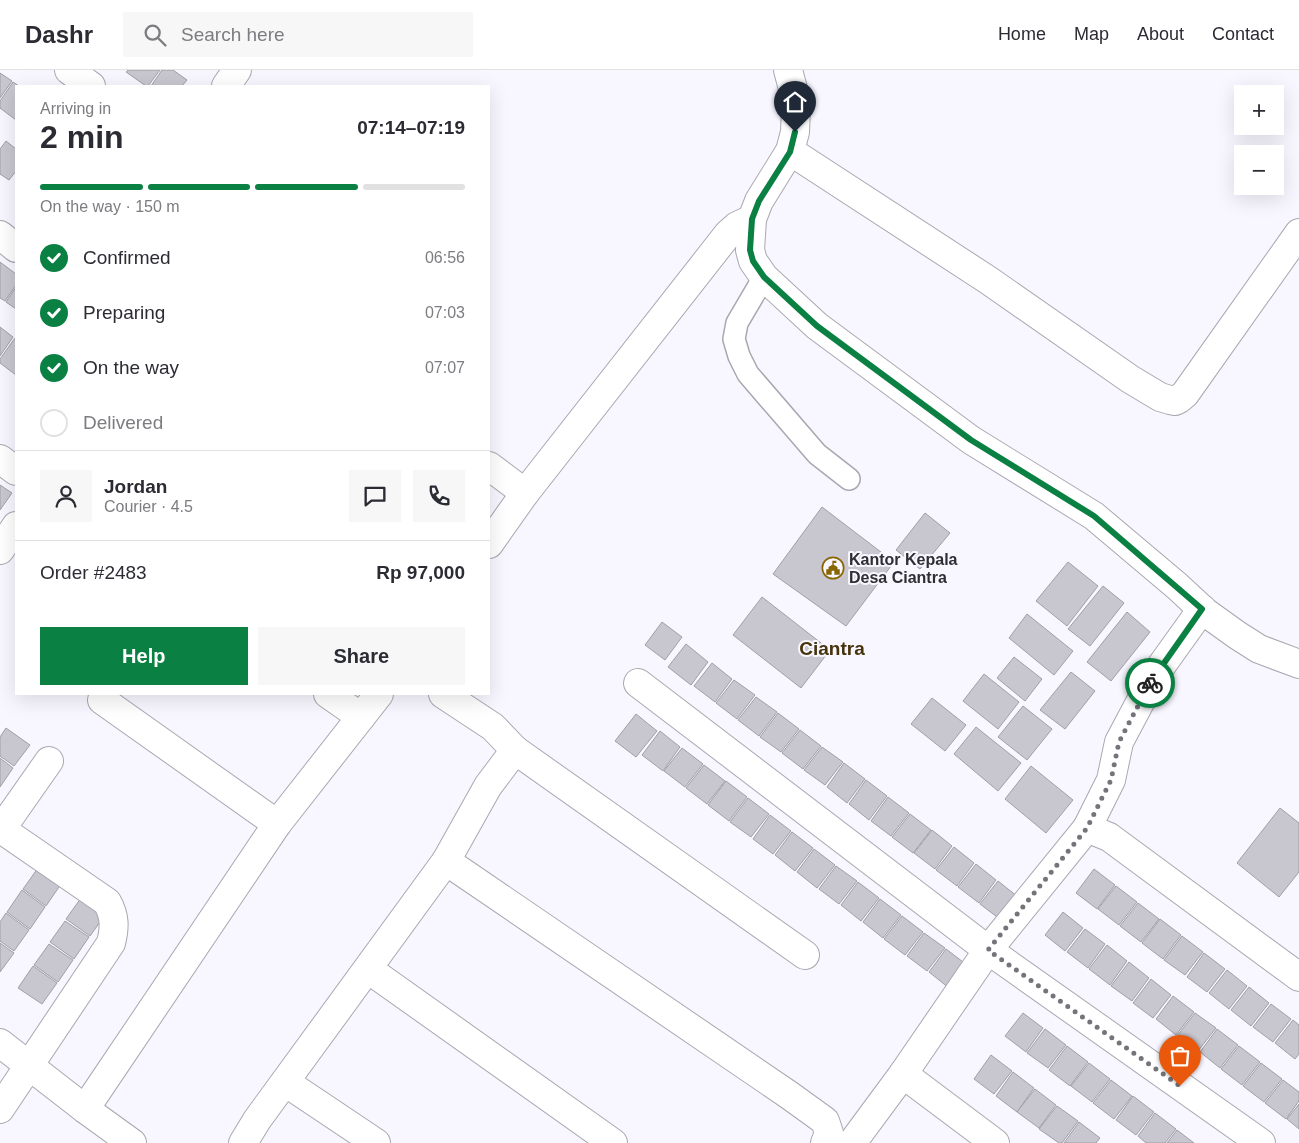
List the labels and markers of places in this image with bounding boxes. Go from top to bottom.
pin [774,81,816,132]
place label: Kantor Kepala Desa Ciantra [849,551,958,586]
public building icon: Kantor Kepala Desa Ciantra [821,556,845,580]
pin [1159,1035,1201,1086]

